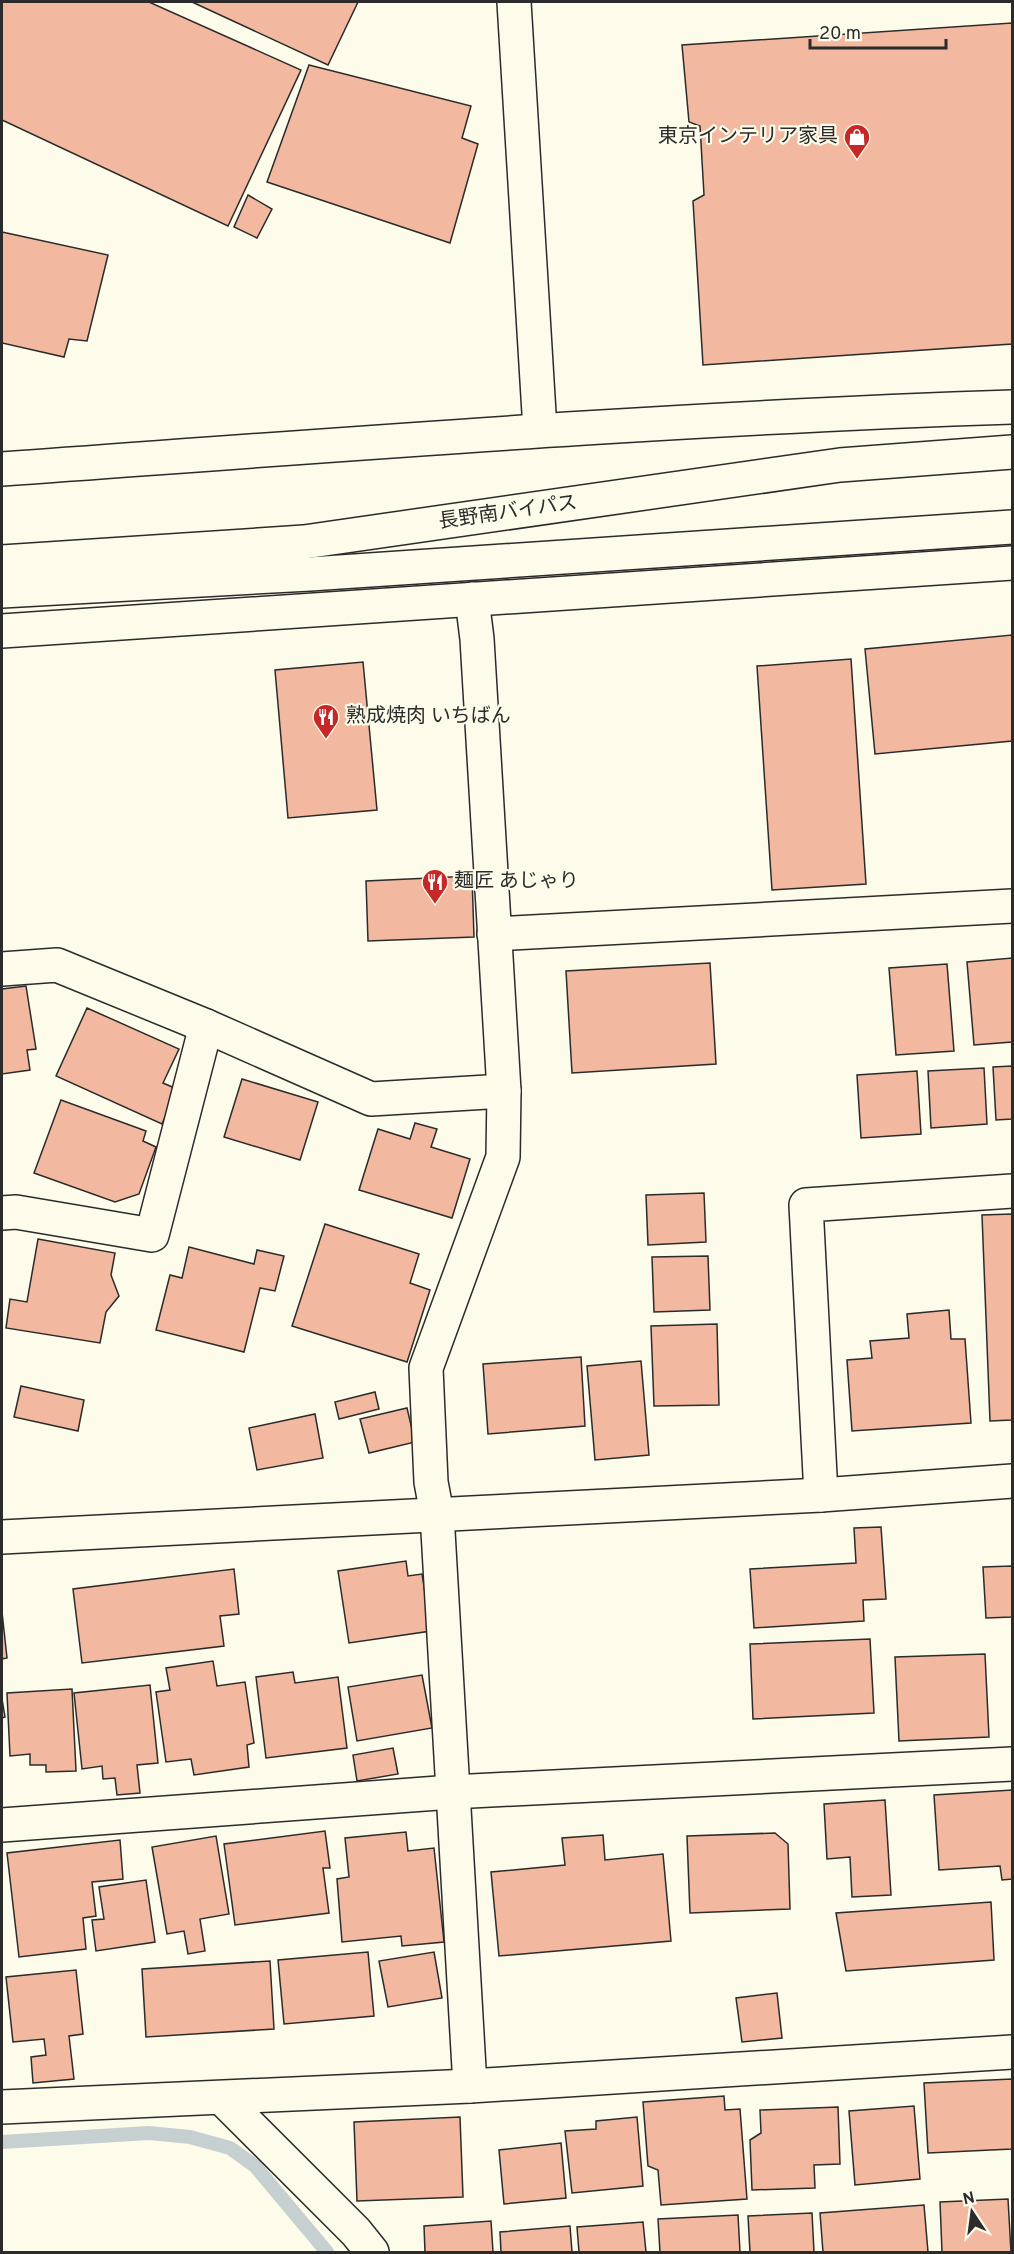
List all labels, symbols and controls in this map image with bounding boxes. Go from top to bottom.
scale bar [810,12,946,50]
text: 20 m [819,23,861,46]
shop icon: 東京インテリア家具 [842,122,872,160]
place label: 東京インテリア家具 [658,124,838,150]
street label: 長野南バイパス [437,490,579,536]
restaurant icon: 熟成焼肉 いちばん [311,702,341,740]
place label: 熟成焼肉 いちばん [346,704,511,730]
restaurant icon: 麺匠 あじゃり [420,867,450,905]
place label: 麺匠 あじゃり [454,869,579,895]
north arrow [942,2182,1002,2242]
text: N [961,2188,977,2210]

